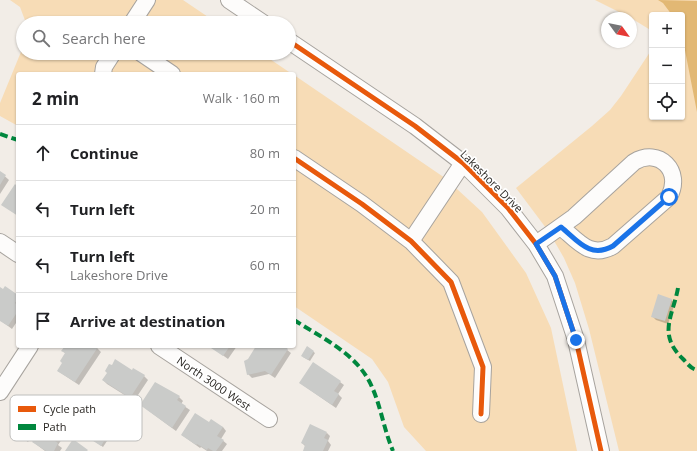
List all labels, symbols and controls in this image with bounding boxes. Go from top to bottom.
north arrow [601,12,637,48]
map controls [649,12,685,120]
button: + [649,12,685,48]
search box [16,16,296,60]
icon: search [30,27,52,49]
text: Search here [62,28,146,48]
button: − [649,48,685,84]
button: locate [649,84,685,120]
text: 2 min [32,87,79,110]
text: Walk · 160 m [203,89,280,107]
icon: ahead [32,142,54,164]
text: Continue [70,143,138,163]
text: 80 m [250,144,280,162]
street label: Lakeshore Drive [457,146,527,216]
route start [660,188,678,206]
icon: left [32,198,54,220]
text: Turn left [70,199,135,219]
text: 20 m [250,200,280,218]
text: Turn left [70,246,135,266]
icon: left [32,254,54,276]
text: 60 m [250,256,280,274]
text: Lakeshore Drive [70,266,168,284]
icon: arrive [32,310,54,332]
text: Arrive at destination [70,311,225,331]
route end [567,331,585,349]
street label: North 3000 West [174,353,254,413]
legend [10,395,142,441]
text: Cycle path [43,401,96,416]
text: Path [43,419,66,434]

